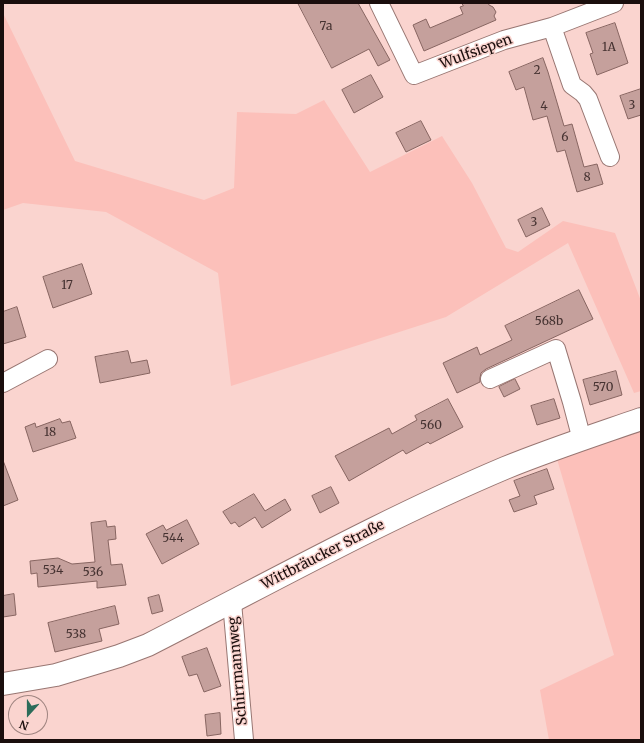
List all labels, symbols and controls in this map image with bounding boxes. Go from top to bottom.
house number: 7a [320,20,332,34]
street label: Wulfsiepen [437,31,515,73]
house number: 1A [602,41,616,55]
house number: 2 [533,64,541,78]
house number: 3 [629,99,635,113]
house number: 4 [540,100,548,114]
house number: 6 [561,131,569,145]
house number: 8 [583,171,591,185]
house number: 3 [531,216,537,230]
house number: 17 [61,279,73,293]
house number: 568b [535,315,563,329]
house number: 570 [593,381,613,395]
house number: 560 [420,419,442,433]
house number: 18 [44,426,56,440]
street label: Wittbräucker Straße [259,517,387,593]
house number: 544 [162,532,184,546]
house number: 534 [43,564,63,578]
house number: 536 [83,566,103,580]
street label: Schirrmannweg [225,616,251,726]
house number: 538 [66,628,86,642]
north arrow [8,695,48,735]
text: N [17,717,31,733]

